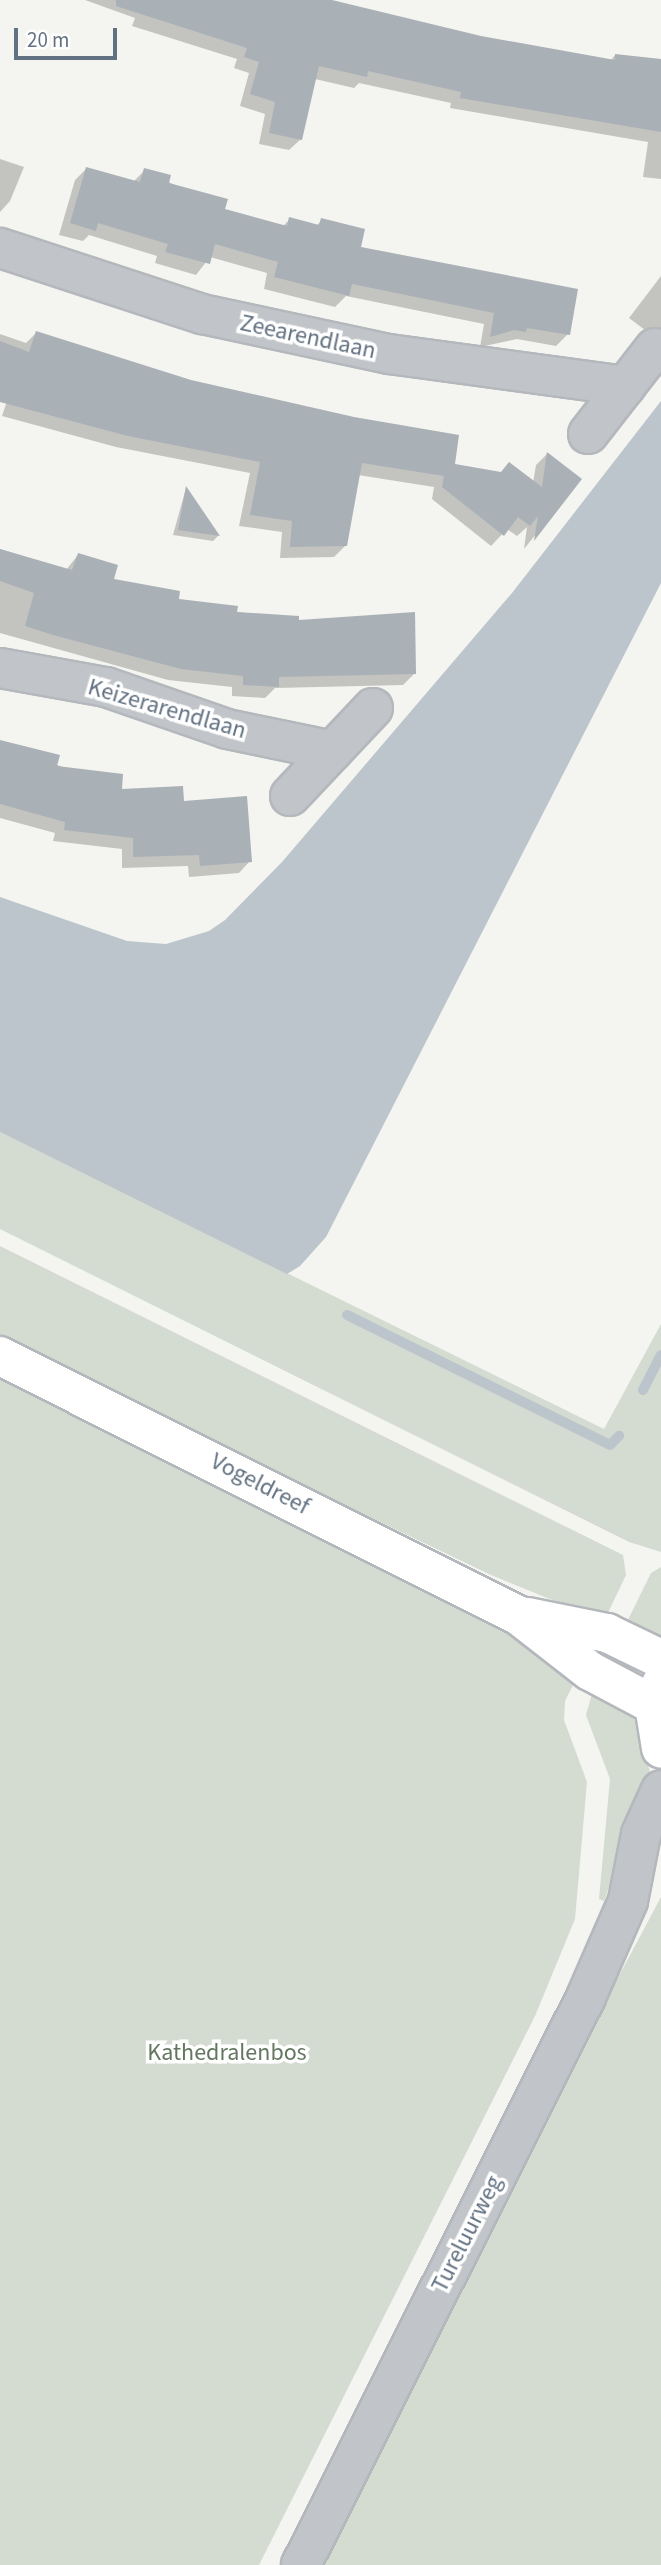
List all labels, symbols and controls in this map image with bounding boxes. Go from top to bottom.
scale bar [18,14,121,58]
text: 20 m [27,25,69,55]
street label: Zeearendlaan [238,309,378,365]
street label: Keizerarendlaan [85,673,249,745]
street label: Vogeldreef [206,1447,314,1521]
park label: Kathedralenbos [147,2039,307,2067]
street label: Tureluurweg [425,2171,509,2297]

